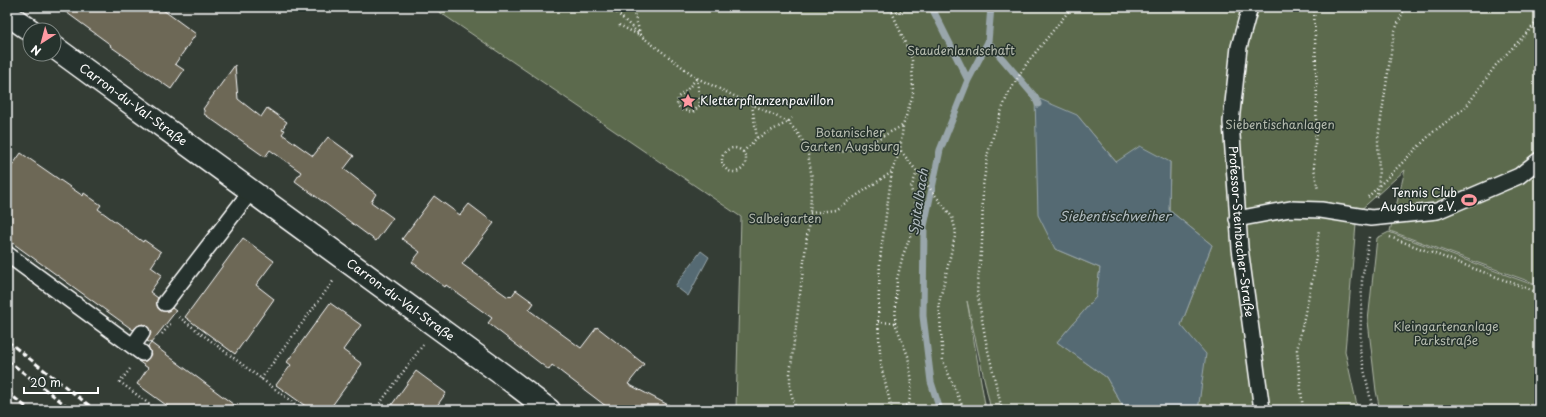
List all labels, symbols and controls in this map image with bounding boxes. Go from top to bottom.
north arrow [22,22,62,62]
text: N [27,41,44,60]
park label: Staudenlandschaft [907,41,1015,59]
street label: Carron-du-Val-Straße [76,58,191,150]
place label: Kletterpflanzenpavillon [700,91,834,109]
place icon: Kletterpflanzenpavillon [679,92,697,110]
park label: Siebentischanlagen [1225,115,1335,133]
park label: Botanischer Garten Augsburg [800,123,900,155]
street label: Professor-Steinbacher-Straße [1225,145,1259,318]
water label: Spitalbach [903,167,932,237]
place label: Tennis Club Augsburg e.V. [1380,183,1457,215]
sports icon: Tennis Club Augsburg e.V. [1460,191,1478,209]
water label: Siebentischweiher [1060,206,1172,225]
park label: Salbeigarten [749,209,821,227]
street label: Carron-du-Val-Straße [343,254,459,345]
park label: Kleingartenanlage Parkstraße [1393,317,1499,349]
scale bar [24,369,98,395]
text: 20 m [30,373,61,391]

